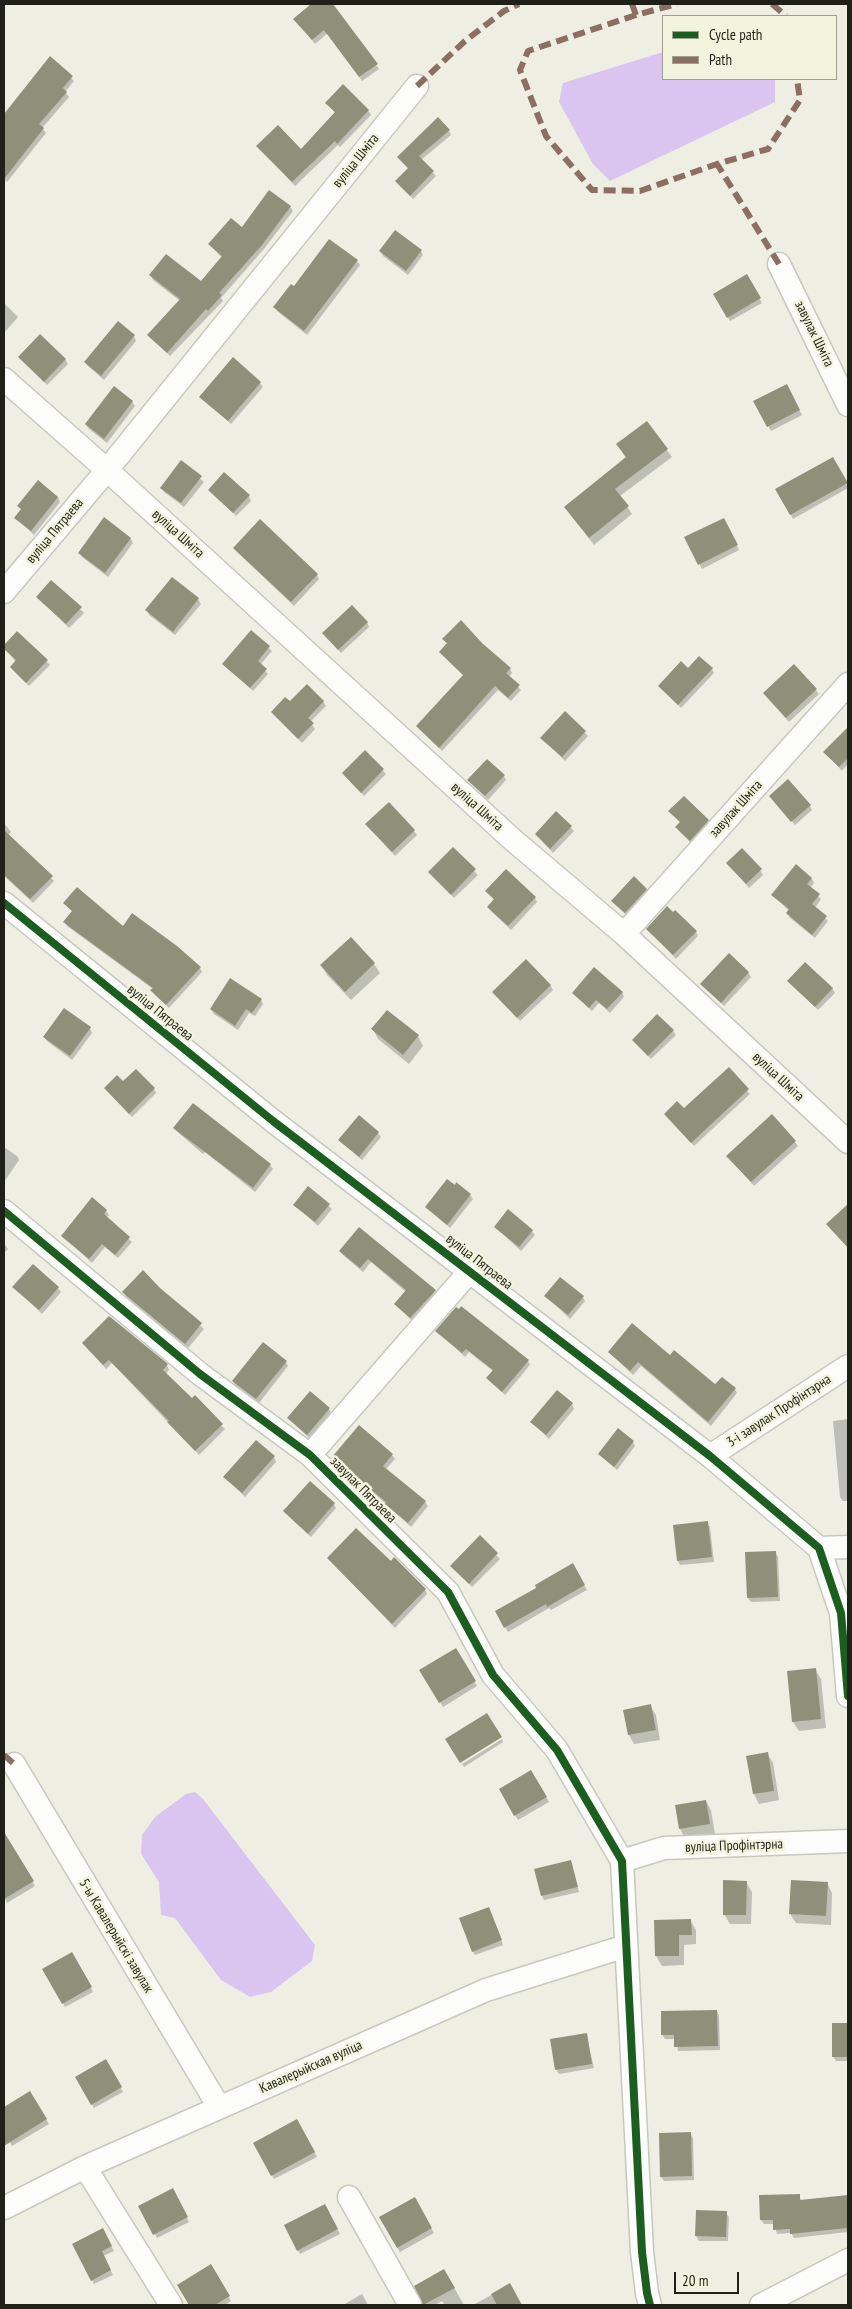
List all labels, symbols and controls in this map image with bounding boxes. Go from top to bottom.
legend [662,15,837,80]
text: Cycle path [709,25,762,44]
text: Path [709,50,732,69]
street label: вуліца Шміта [329,131,383,191]
street label: завулак Шміта [791,298,837,370]
street label: вуліца Пятраева [23,495,87,567]
street label: вуліца Шміта [148,506,208,562]
street label: завулак Шміта [706,777,766,841]
street label: вуліца Шміта [447,779,507,835]
street label: вуліца Пятраева [124,981,196,1045]
street label: вуліца Шміта [749,1049,807,1105]
street label: вуліца Пятраева [442,1231,516,1293]
street label: 3-і завулак Профінтэрна [724,1371,834,1451]
street label: завулак Пятраева [326,1453,400,1527]
street label: вуліца Профінтэрна [685,1836,783,1856]
street label: 5-ы Кавалерыйскі завулак [75,1876,157,1996]
street label: Кавалерыйская вуліца [257,2037,365,2097]
scale bar [677,2262,742,2294]
text: 20 m [682,2271,708,2290]

